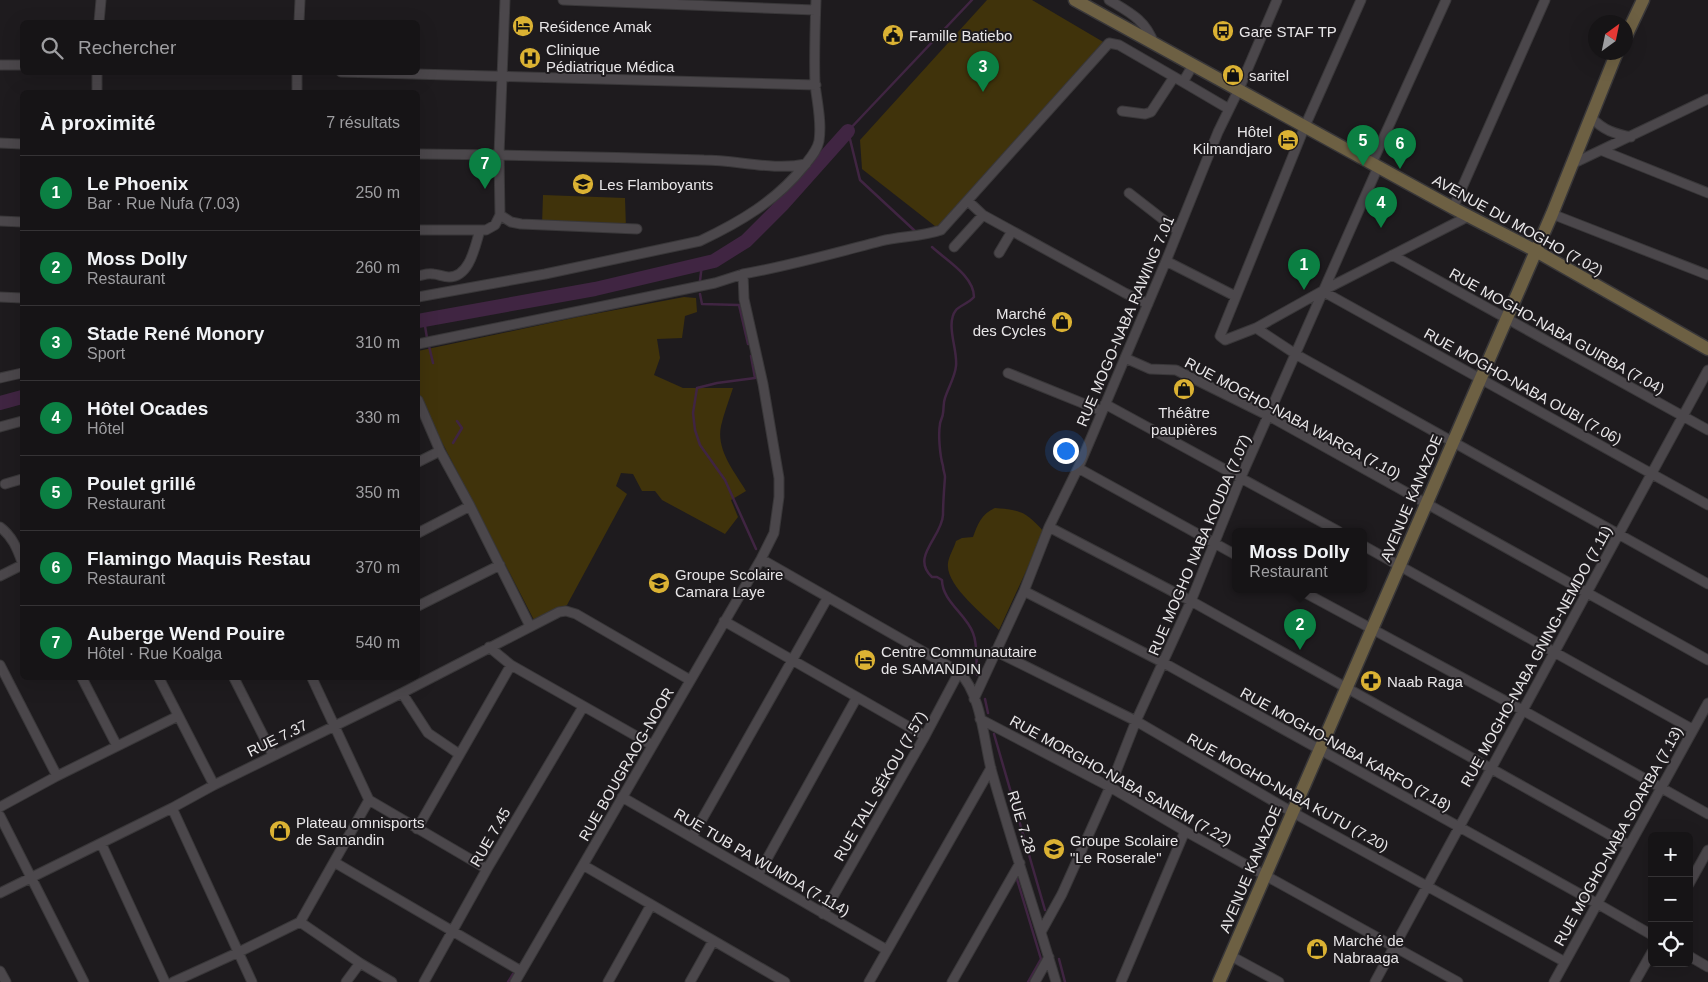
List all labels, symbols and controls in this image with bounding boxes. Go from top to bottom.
hotel icon: Reśidence Amak [511,14,535,38]
north arrow [1588,15,1633,60]
place label: Reśidence Amak [539,18,652,35]
bus stop icon: Gare STAF TP [1211,19,1235,43]
search box [20,20,420,75]
public building icon: Famille Batiebo [881,23,905,47]
place label: Gare STAF TP [1239,23,1337,40]
place label: Famille Batiebo [909,27,1012,44]
icon: search [38,34,66,62]
text: Rechercher [78,37,176,58]
place label: Clinique Pédiatrique Médica [546,41,675,75]
hospital icon: Clinique Pédiatrique Médica [518,46,542,70]
pin: 3 [967,51,999,92]
shop icon: saritel [1221,63,1245,87]
place label: saritel [1249,67,1289,84]
text: À proximité [40,111,156,134]
text: 7 résultats [326,114,400,131]
place label: Hôtel Kilmandjaro [1193,123,1272,157]
pin: 5 [1347,125,1379,166]
hotel icon: Hôtel Kilmandjaro [1276,128,1300,152]
pin: 6 [1384,128,1416,169]
pin: 7 [469,148,501,189]
street label: AVENUE DU MOGHO (7.02) [1430,171,1606,279]
school or university icon: Les Flamboyants [571,172,595,196]
text: Le Phoenix [87,173,188,194]
place label: Les Flamboyants [599,176,713,193]
text: 1 [52,184,60,201]
text: 250 m [356,184,400,201]
pin: 4 [1365,187,1397,228]
text: Bar · Rue Nufa (7.03) [87,195,240,212]
street label: RUE MOGO-NABA RAWING 7.01 [1073,213,1177,429]
text: Moss Dolly [87,248,187,269]
pin: 1 [1288,249,1320,290]
text: 2 [52,259,60,276]
text: 260 m [356,259,400,276]
street label: RUE MOGHO-NABA GUIRBA (7.04) [1446,265,1668,397]
text: Restaurant [87,270,165,287]
place label: Marché des Cycles [973,305,1046,339]
shop icon: Marché des Cycles [1050,310,1074,334]
text: Stade René Monory [87,323,264,344]
street label: RUE MOGHO-NABA OUBI (7.06) [1421,324,1625,448]
text: 3 [52,334,60,351]
text: 310 m [356,334,400,351]
text: Sport [87,345,125,362]
street label: RUE MOGHO-NABA WARGA (7.10) [1182,354,1404,482]
shop icon: Théâtre paupières [1172,377,1196,401]
text: Hôtel Ocades [87,398,208,419]
place label: Théâtre paupières [1151,404,1217,438]
text: 4 [52,409,60,426]
text: 330 m [356,409,400,426]
text: Hôtel [87,420,124,437]
street label: RUE MOGHO NABA KOUDA (7.07) [1145,432,1253,658]
street label: AVENUE KANAZOE [1377,432,1445,564]
your location [1053,438,1079,464]
text: Poulet grillé [87,473,196,494]
text: 5 [52,484,60,501]
text: 350 m [356,484,400,501]
text: Restaurant [87,495,165,512]
street label: RUE MOGHO-NABA GNING-NEMDO (7.11) [1457,523,1615,789]
popup [1232,528,1367,593]
text: Moss Dolly [1249,541,1350,562]
text: Flamingo Maquis Restau [87,548,311,569]
text: 6 [52,559,60,576]
text: 370 m [356,559,400,576]
text: Restaurant [1249,563,1328,580]
place label: Groupe Scolaire Camara Laye [675,566,783,600]
text: Restaurant [87,570,165,587]
school or university icon: Groupe Scolaire Camara Laye [647,571,671,595]
pin: 2 [1284,609,1316,650]
text: Auberge Wend Pouire [87,623,285,644]
text: 7 [52,634,60,651]
text: 540 m [356,634,400,651]
place label: Centre Communautaire de SAMANDIN [881,643,1037,677]
text: Hôtel · Rue Koalga [87,645,222,662]
hotel icon: Centre Communautaire de SAMANDIN [853,648,877,672]
pharmacy icon: Naab Raga [1359,669,1383,693]
place label: Naab Raga [1387,673,1464,690]
street label: RUE BOUGRAOG-NOOR [575,684,677,844]
street label: RUE MOGHO-NABA KARFO (7.18) [1238,684,1454,814]
street label: RUE TALL SÉKOU (7.57) [830,708,930,864]
street label: RUE MORGHO-NABA SANEM (7.22) [1007,712,1235,848]
street label: RUE 7.37 [244,716,310,760]
street label: RUE MOGHO-NABA SOARBA (7.13) [1550,723,1686,949]
street label: RUE MOGHO-NABA KUTU (7.20) [1184,729,1392,855]
street label: RUE 7.28 [1004,788,1040,856]
street label: AVENUE KANAZOE [1216,803,1284,935]
street label: RUE 7.45 [466,805,514,869]
street label: RUE TUB PA WUMDA (7.114) [671,805,853,919]
place label: Plateau omnisports de Samandin [296,814,424,848]
shop icon: Plateau omnisports de Samandin [268,819,292,843]
place label: Groupe Scolaire "Le Roserale" [1070,832,1178,866]
map controls [1648,832,1693,967]
button: + [1648,832,1693,877]
school or university icon: Groupe Scolaire "Le Roserale" [1042,837,1066,861]
button: − [1648,877,1693,922]
button: locate [1648,922,1693,967]
place label: Marché de Nabraaga [1333,932,1404,966]
shop icon: Marché de Nabraaga [1305,937,1329,961]

